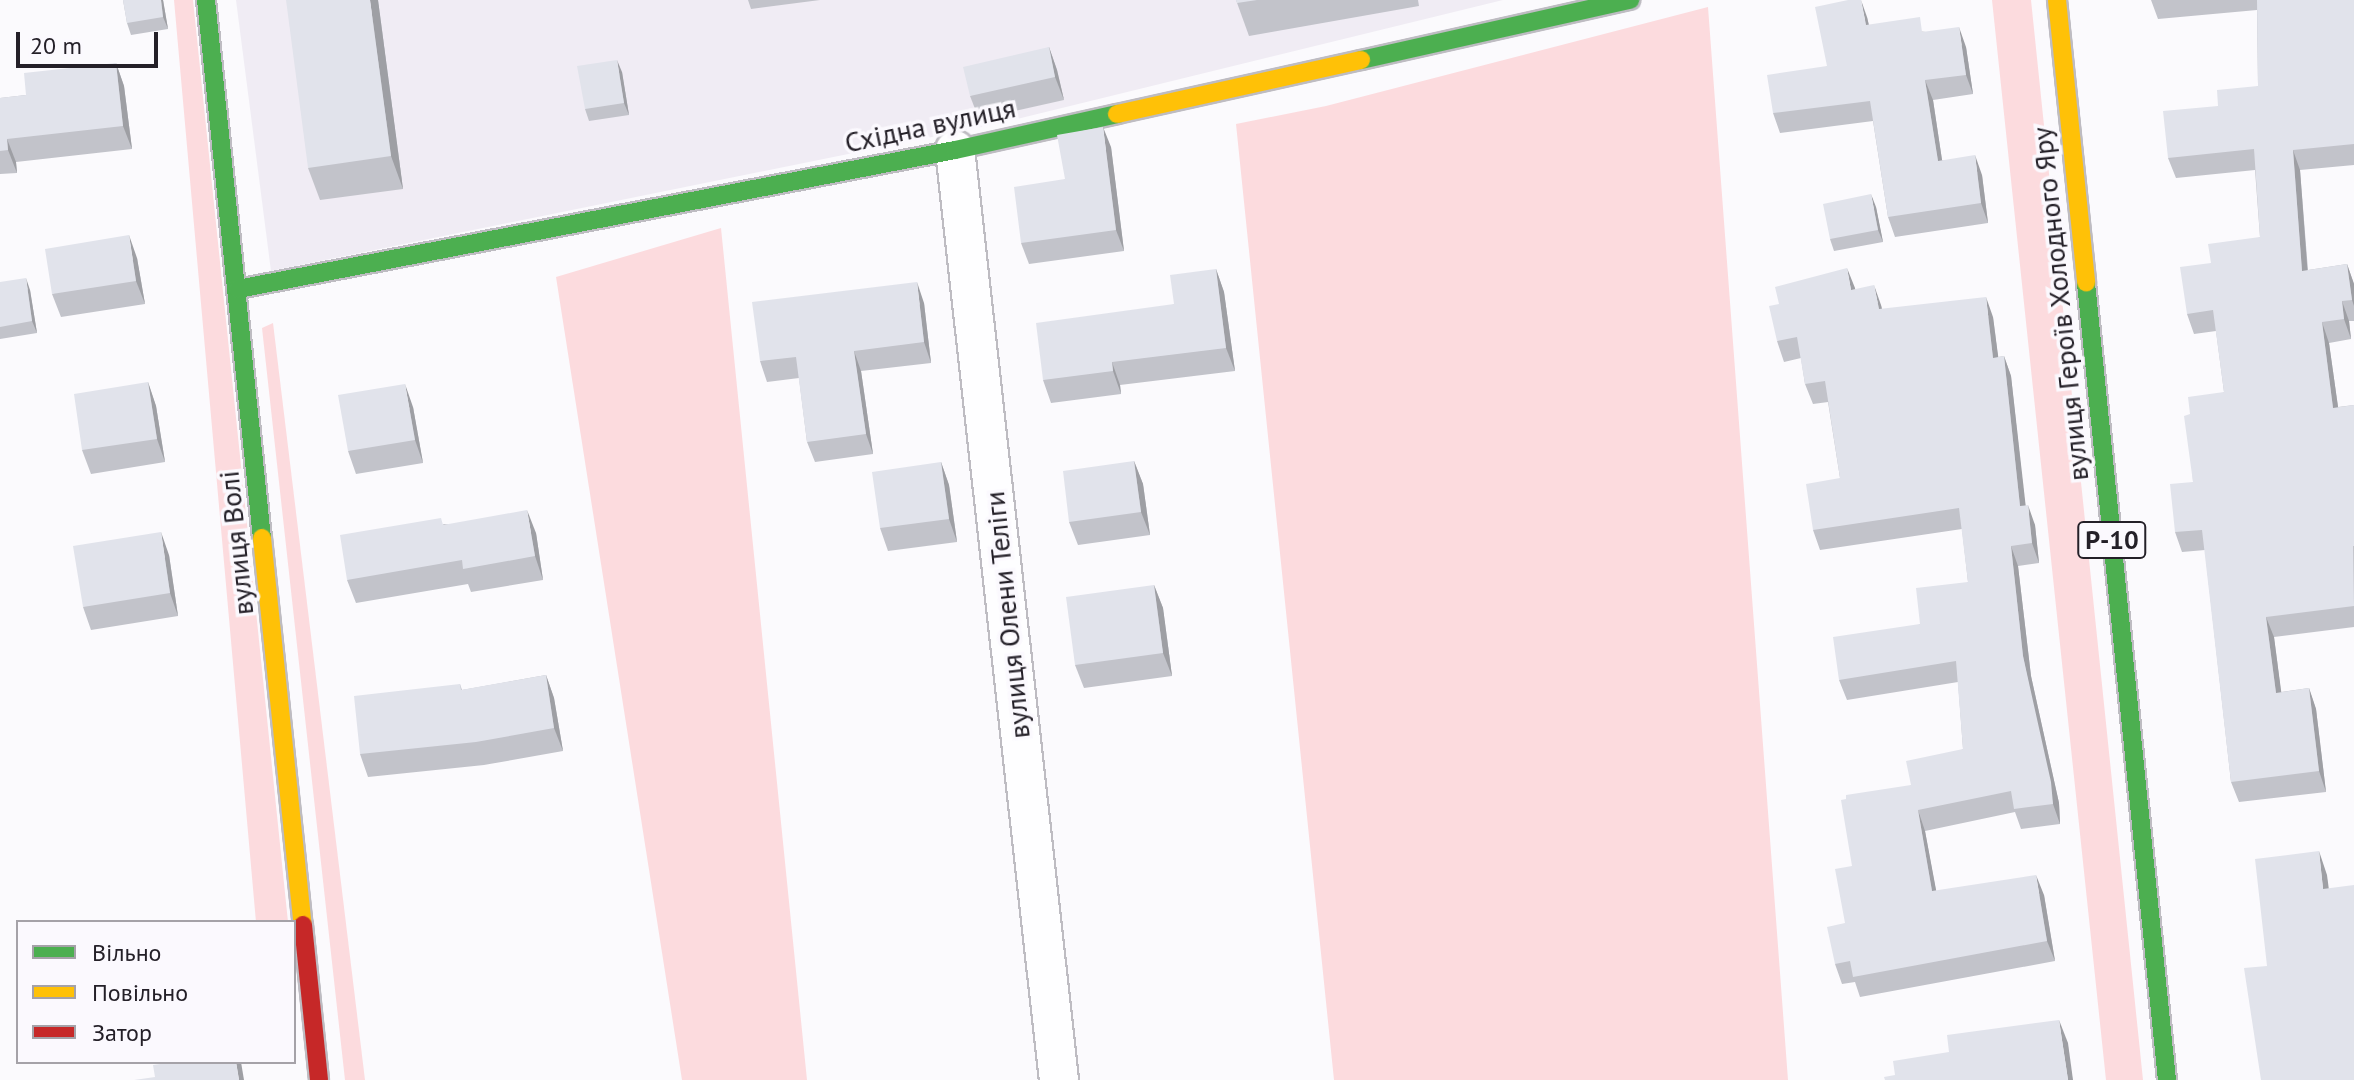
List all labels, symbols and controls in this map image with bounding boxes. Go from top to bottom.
scale bar [20,16,162,66]
text: 20 m [30,30,82,61]
street label: Східна вулиця [842,91,1018,159]
street label: вулиця Героїв Холодного Яру [2025,125,2095,483]
street label: вулиця Волі [212,469,260,617]
street label: вулиця Олени Теліги [977,489,1037,741]
road number: Р-10 [2076,518,2148,562]
legend [16,920,296,1064]
text: Вільно [92,937,161,968]
text: Повільно [92,977,188,1008]
text: Затор [92,1017,152,1048]

